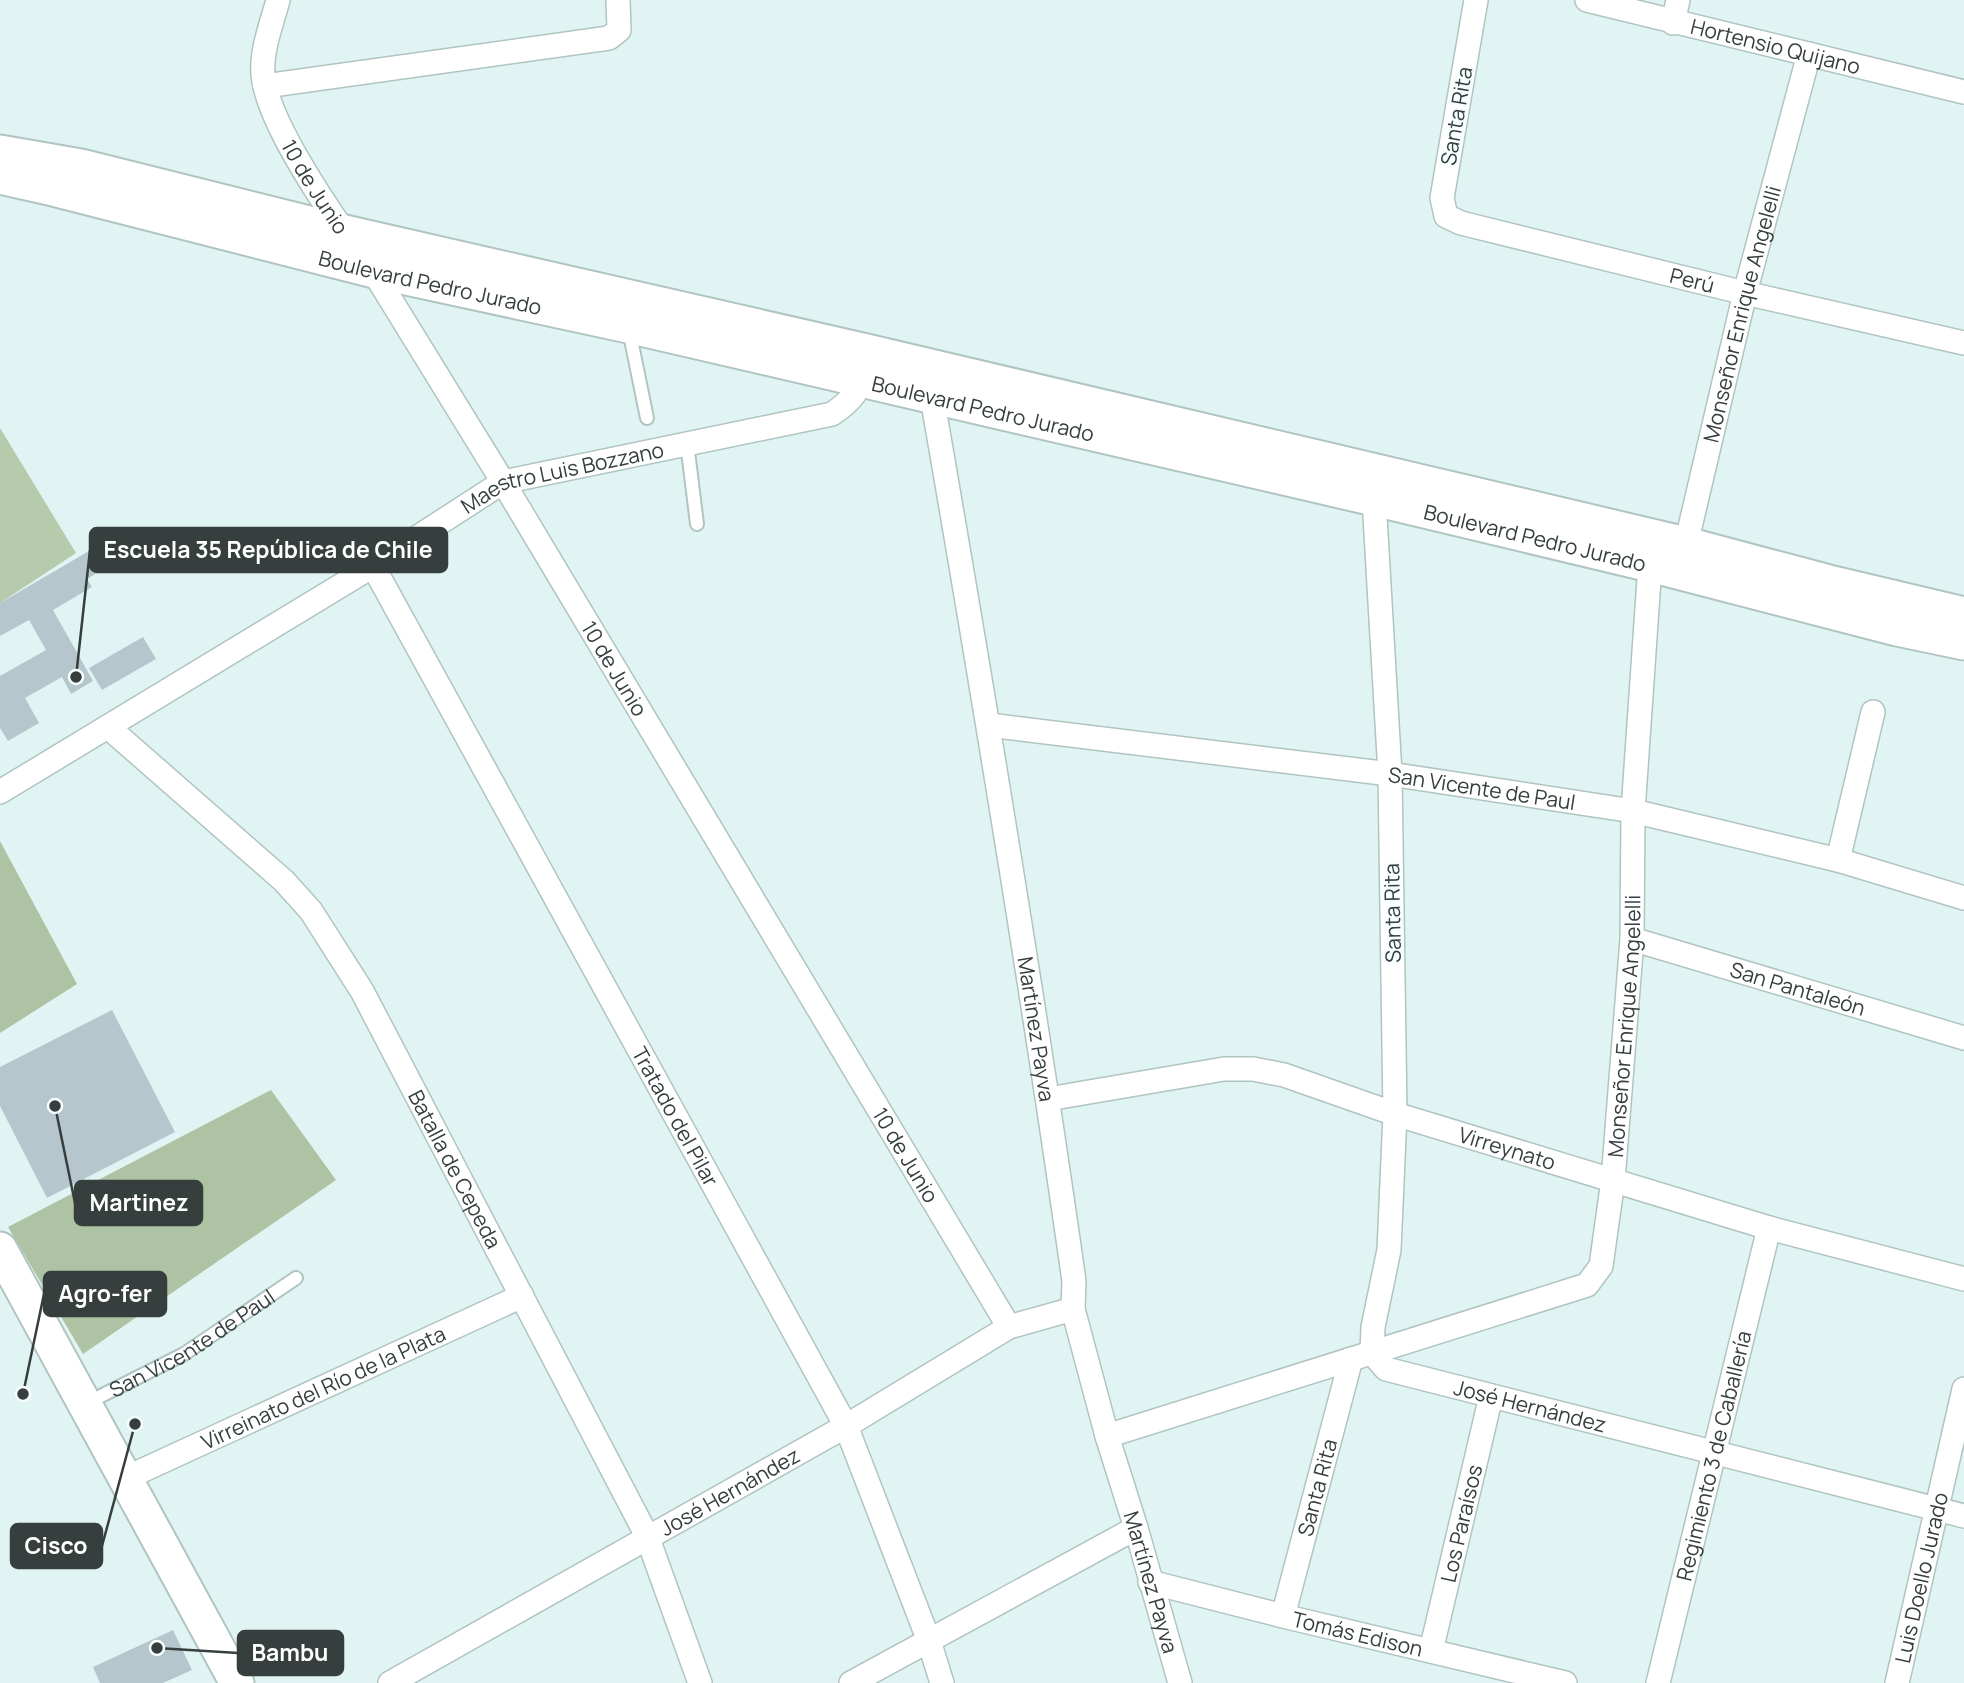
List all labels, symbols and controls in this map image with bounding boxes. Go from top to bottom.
street label: Hortensio Quijano [1688,12,1863,80]
street label: Santa Rita [1434,65,1478,167]
street label: 10 de Junio [275,135,355,239]
street label: Monseñor Enrique Angelelli [1696,183,1787,445]
street label: Boulevard Pedro Jurado [316,243,544,321]
street label: Perú [1667,261,1717,299]
street label: Boulevard Pedro Jurado [869,369,1097,448]
street label: Maestro Luis Bozzano [455,435,666,520]
street label: Boulevard Pedro Jurado [1421,497,1649,578]
callout: Escuela 35 República de Chile [90,528,447,572]
text: Escuela 35 República de Chile [103,533,433,565]
street label: 10 de Junio [575,616,654,721]
street label: San Vicente de Paul [1386,760,1577,816]
street label: Santa Rita [1377,863,1407,963]
street label: Monseñor Enrique Angelelli [1601,895,1646,1158]
street label: Martínez Payva [1011,954,1061,1103]
street label: San Pantaleón [1727,955,1869,1022]
street label: Tratado del Pilar [626,1042,725,1191]
street label: Batalla de Cepeda [402,1085,508,1253]
street label: 10 de Junio [867,1102,945,1208]
street label: Virreynato [1455,1120,1559,1176]
callout: Martinez [75,1181,202,1225]
text: Martinez [90,1186,188,1218]
callout: Agro-fer [44,1272,166,1316]
text: Agro-fer [58,1277,152,1309]
street label: San Vicente de Paul [104,1282,280,1404]
street label: Virreinato del Río de la Plata [197,1319,450,1456]
street label: Regimiento 3 de Caballería [1669,1328,1757,1584]
street label: José Hernández [1451,1373,1609,1438]
street label: Santa Rita [1291,1436,1343,1539]
street label: José Hernández [655,1441,805,1542]
street label: Los Paraísos [1434,1462,1488,1585]
street label: Luis Doello Jurado [1888,1490,1954,1666]
street label: Martínez Payva [1118,1508,1185,1656]
callout: Cisco [11,1524,102,1568]
text: Cisco [25,1529,88,1561]
street label: Tomás Edison [1290,1605,1426,1663]
callout: Bambu [238,1631,343,1675]
text: Bambu [252,1636,329,1668]

